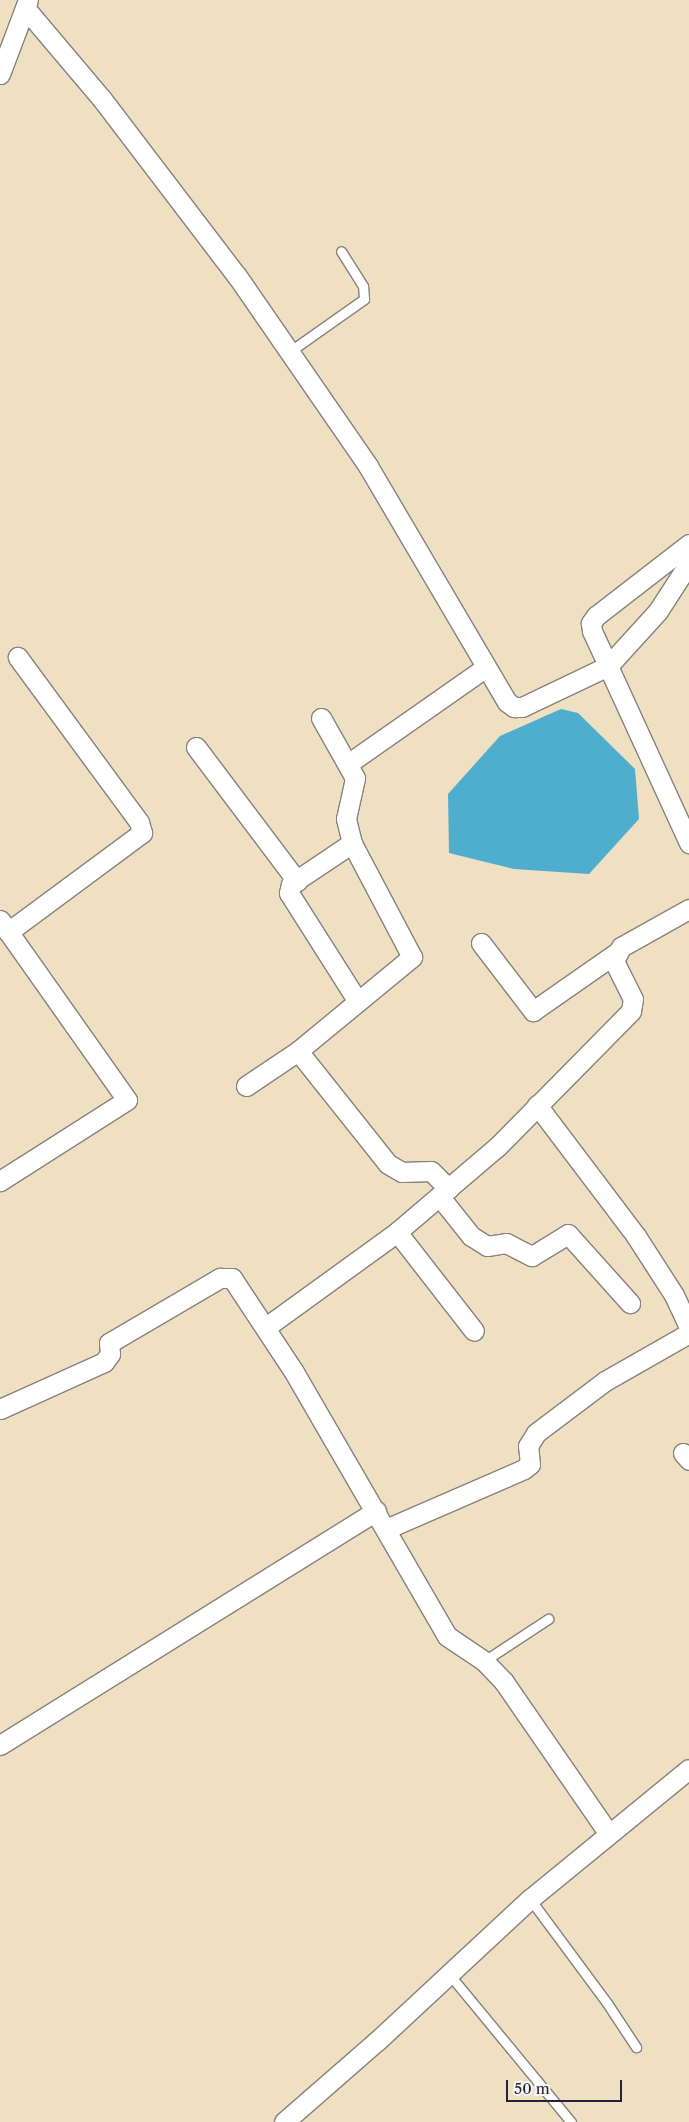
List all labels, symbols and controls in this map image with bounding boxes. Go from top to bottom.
scale bar [509,2070,625,2102]
text: 50 m [514,2079,550,2098]

